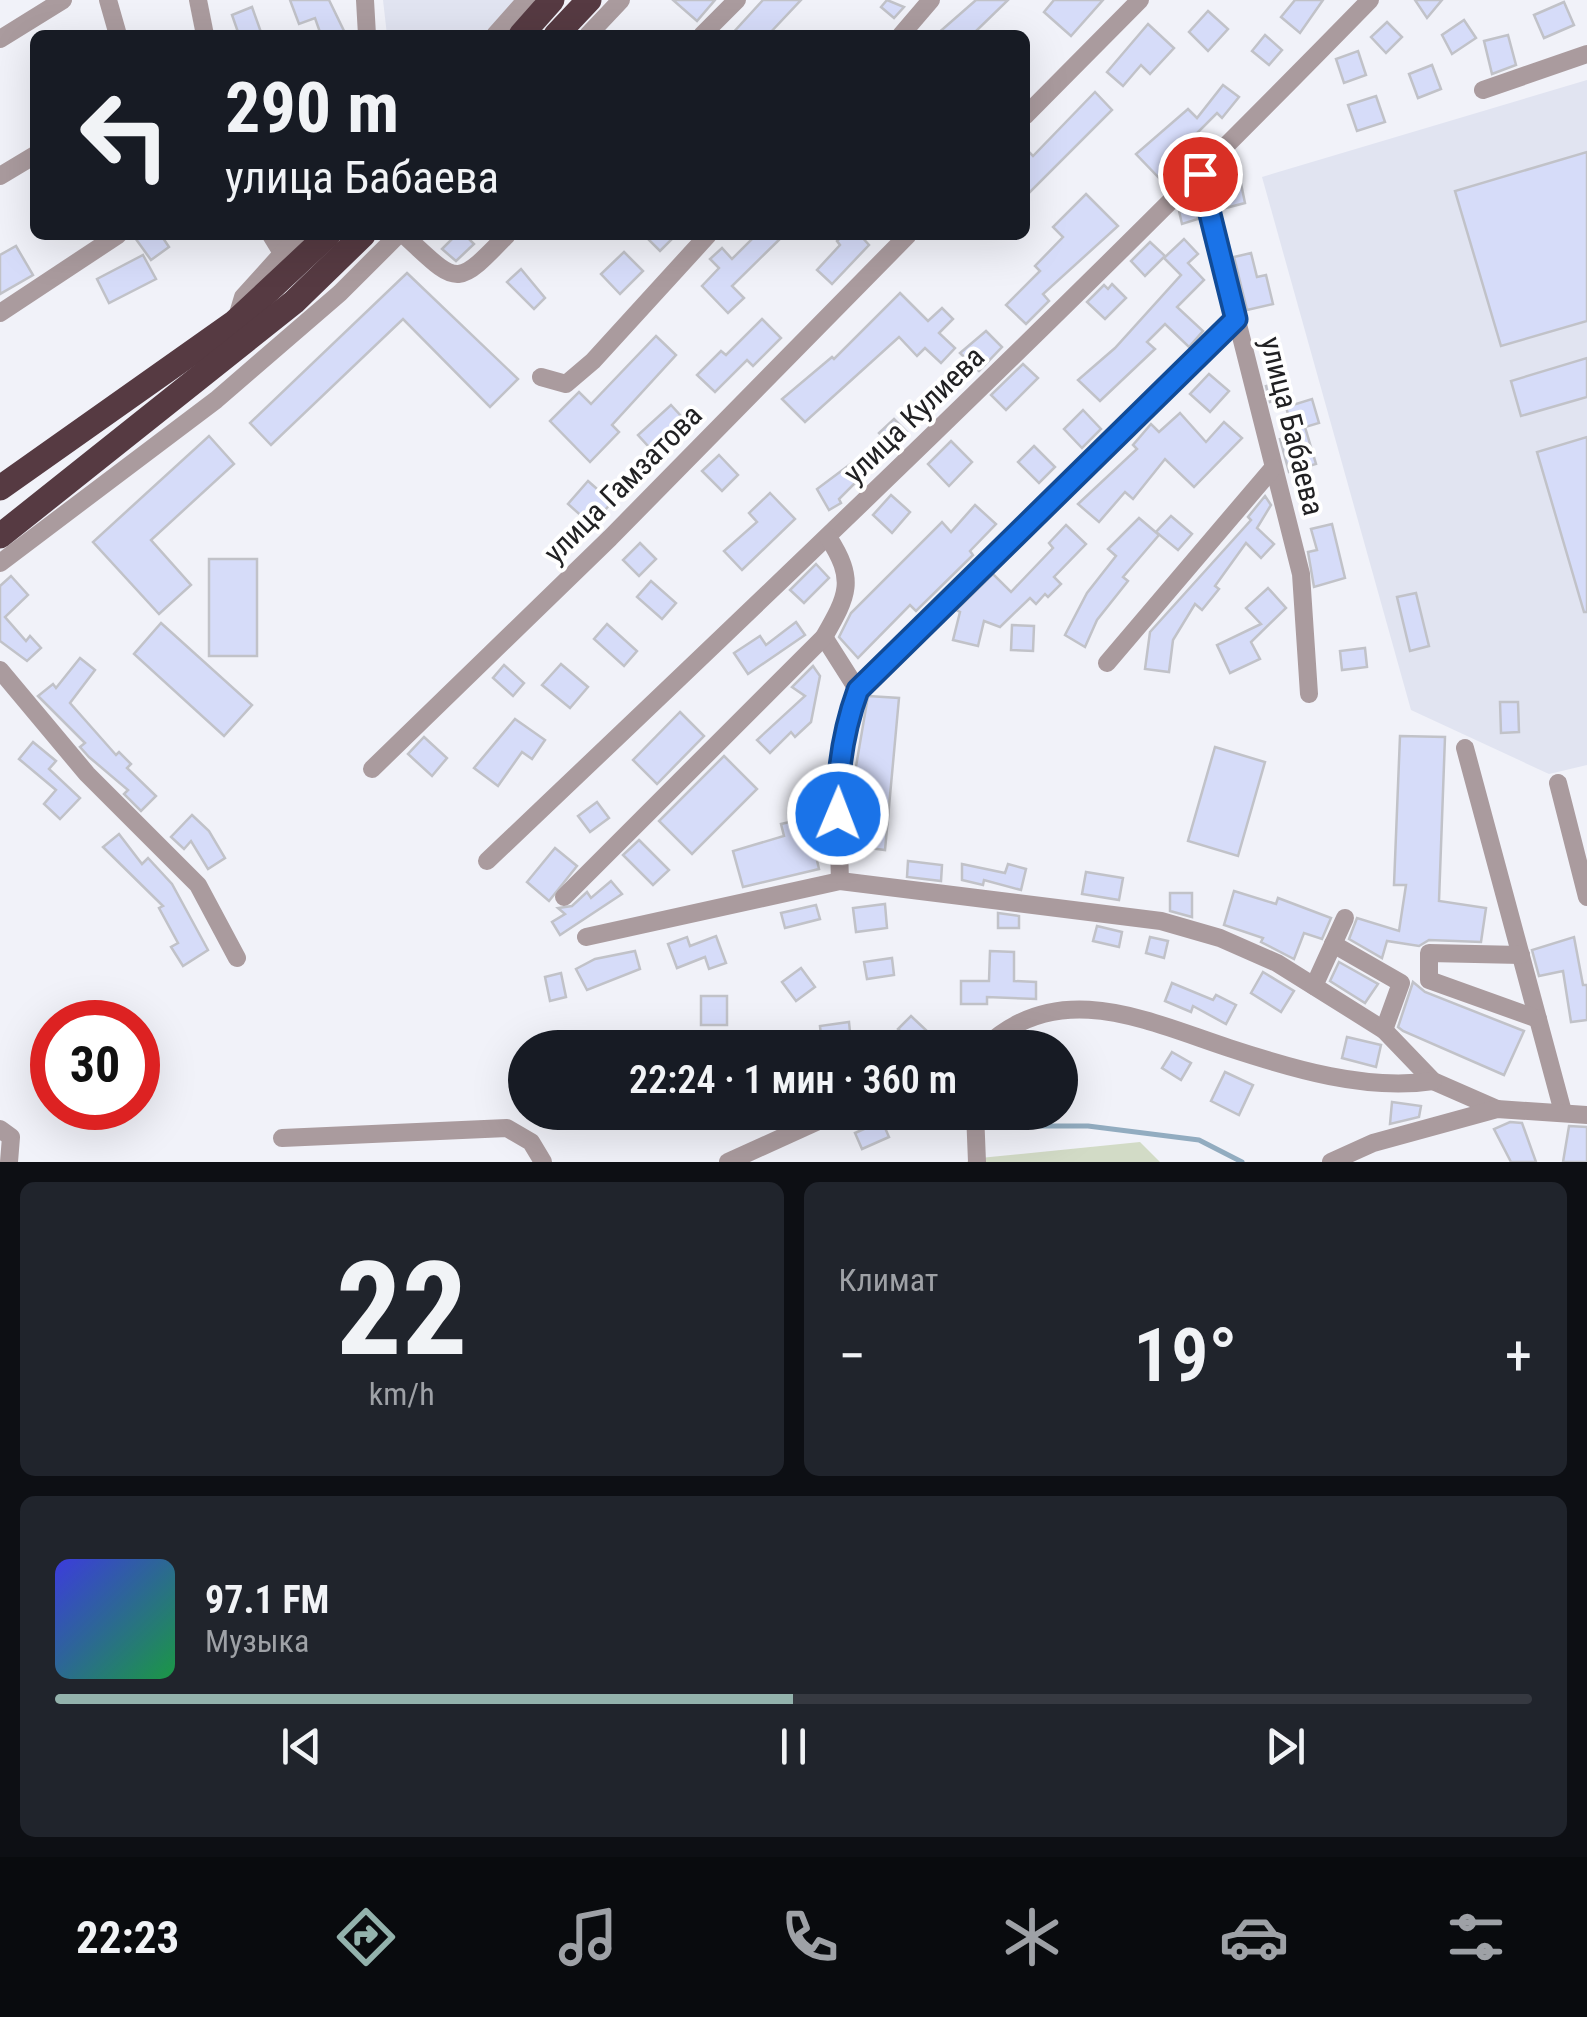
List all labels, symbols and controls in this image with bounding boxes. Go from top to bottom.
text: 290 m [225,67,399,149]
icon: left [60,70,190,200]
pin [1158,132,1243,217]
icon: arrive [1173,147,1228,202]
text: улица Бабаева [225,151,499,204]
street label: улица Бабаева [1253,333,1332,519]
street label: улица Кулиева [836,339,991,490]
street label: улица Гамзатова [536,397,709,570]
position arrow [786,762,890,866]
speed limit sign: 30 [30,1000,160,1130]
text: 22:24 · 1 мин · 360 m [629,1058,957,1102]
text: 22 [336,1233,467,1386]
text: Климат [839,1261,938,1299]
text: 19° [1133,1311,1238,1399]
text: − [839,1324,866,1388]
text: + [1505,1324,1532,1388]
text: km/h [369,1375,435,1413]
text: 97.1 FM [205,1578,329,1622]
text: Музыка [205,1622,309,1660]
icon: previous [274,1719,329,1774]
icon: pause [766,1719,821,1774]
icon: next [1258,1719,1313,1774]
icon: directions [331,1902,401,1972]
icon: music [553,1902,623,1972]
icon: phone [775,1902,845,1972]
icon: climate [997,1902,1067,1972]
icon: car [1219,1902,1289,1972]
icon: filters [1441,1902,1511,1972]
text: 22:23 [76,1911,179,1964]

